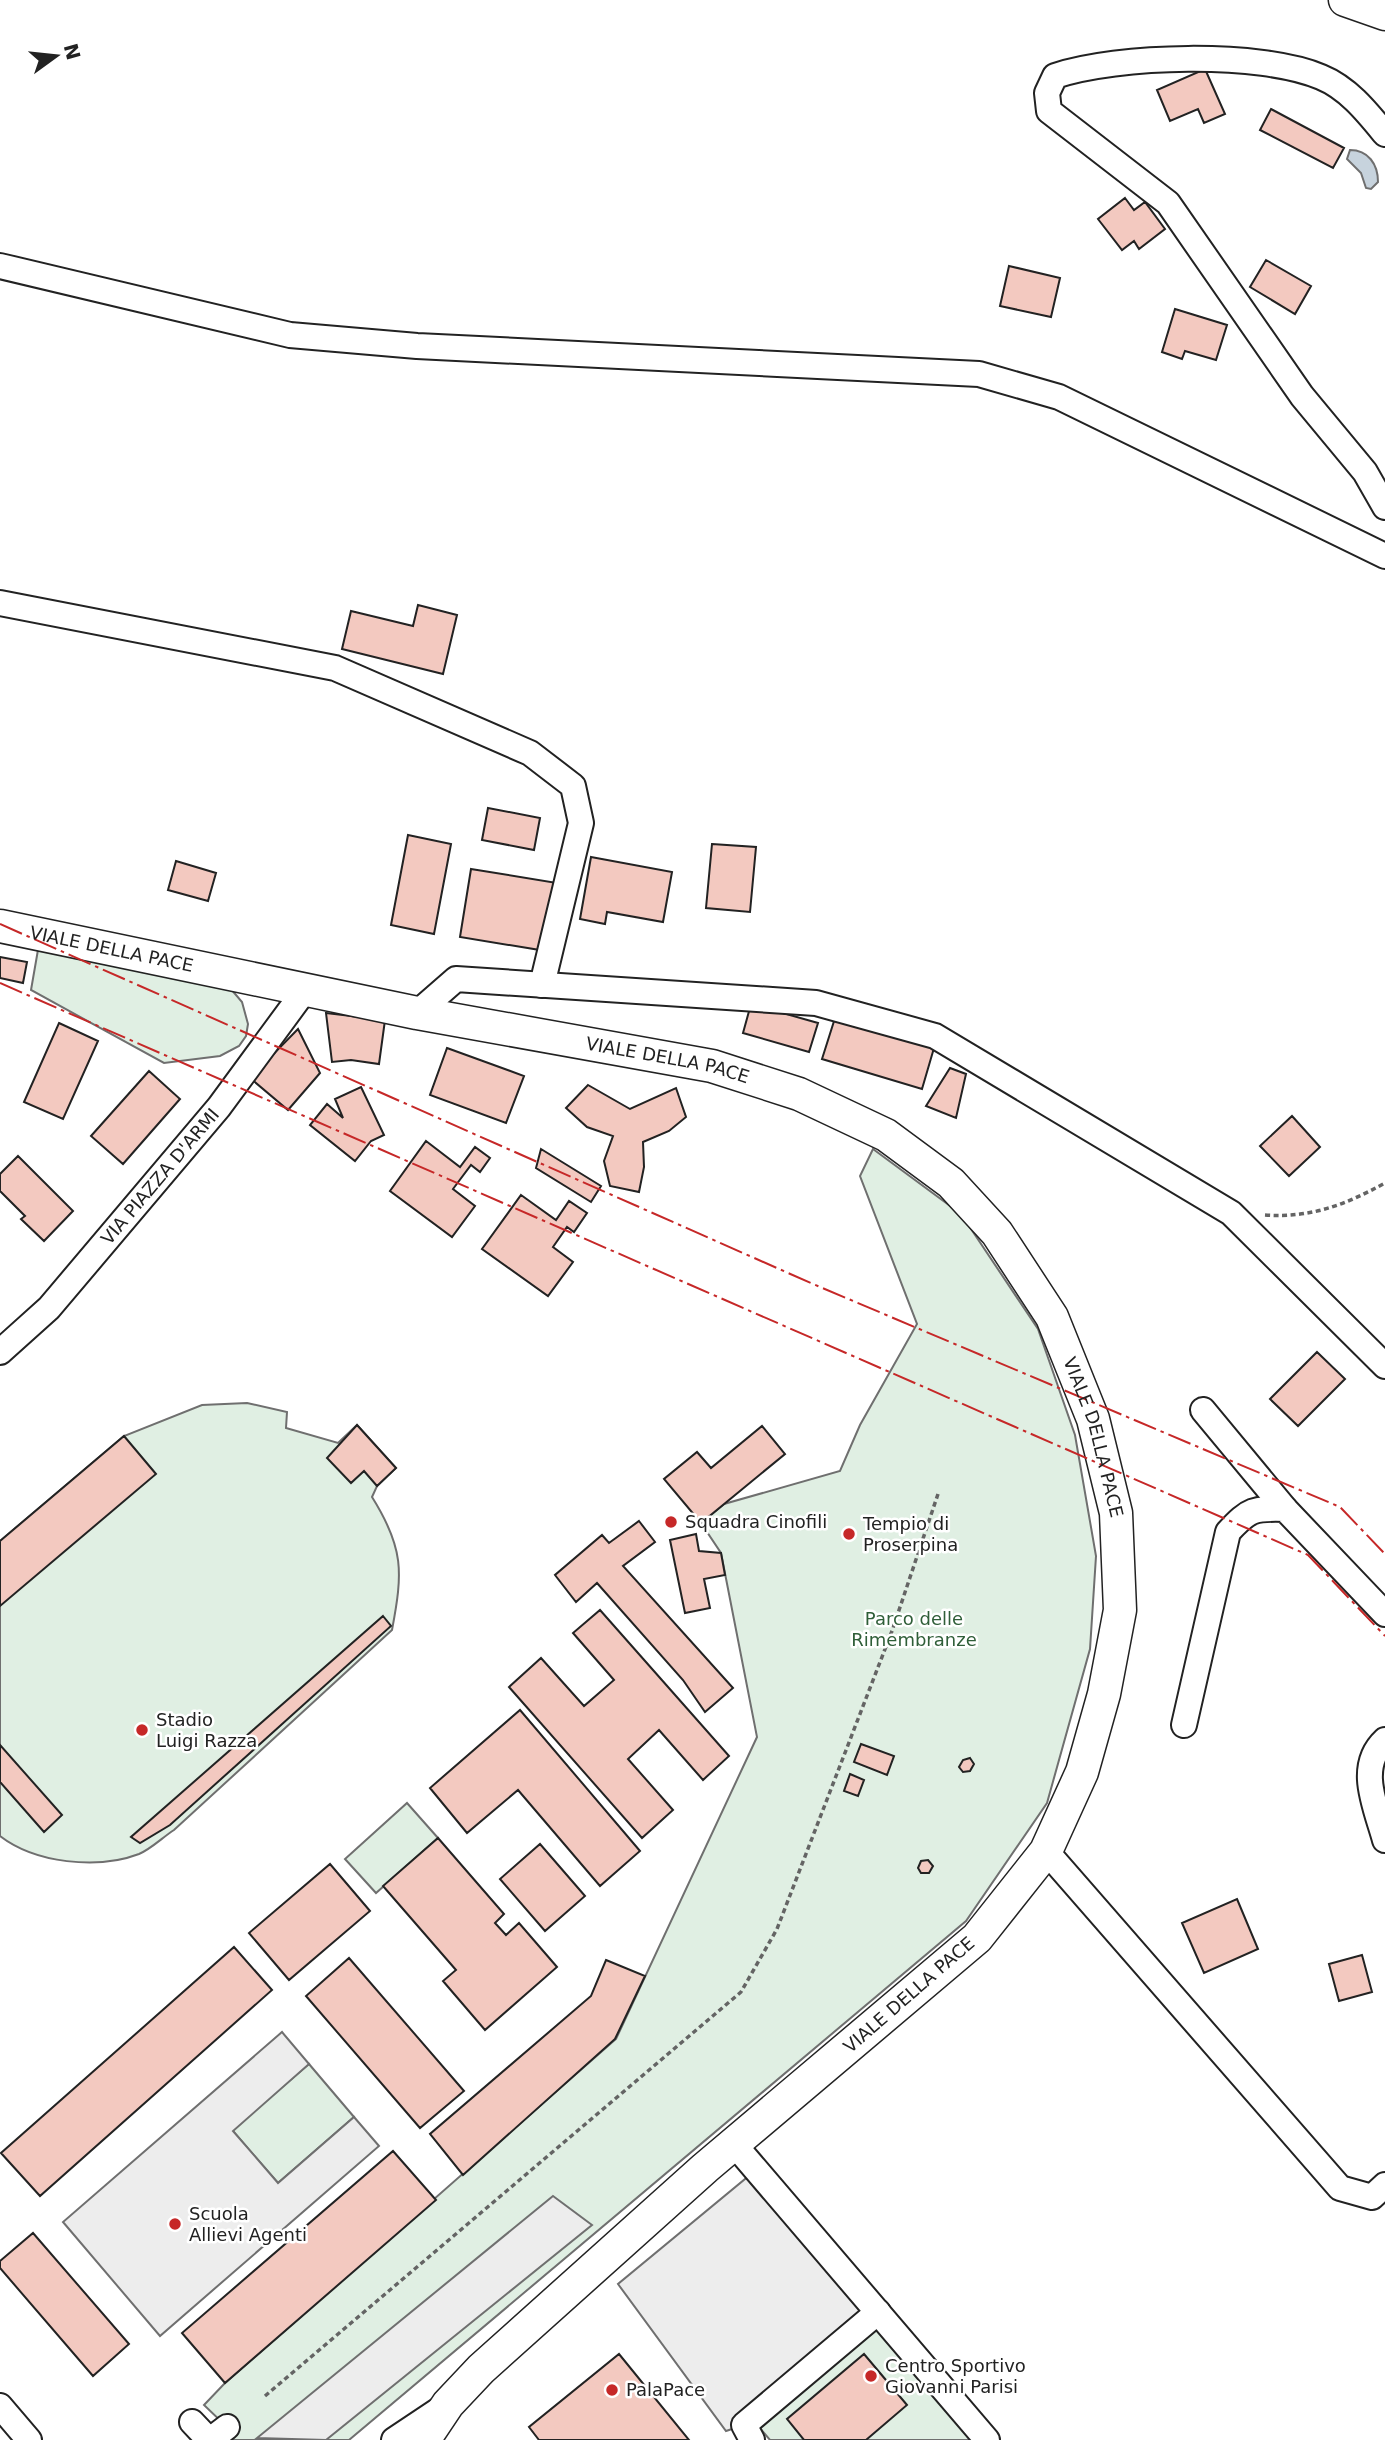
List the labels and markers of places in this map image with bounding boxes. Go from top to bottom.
place label: Squadra Cinofili [685,1511,827,1532]
place label: Tempio di Proserpina [862,1513,958,1555]
marker: Squadra Cinofili [663,1514,679,1530]
marker: Tempio di Proserpina [841,1526,857,1542]
place label: Stadio Luigi Razza [156,1709,257,1751]
marker: Stadio Luigi Razza [134,1722,150,1738]
place label: Scuola Allievi Agenti [189,2203,307,2245]
marker: Scuola Allievi Agenti [167,2216,183,2232]
place label: Centro Sportivo Giovanni Parisi [885,2355,1026,2397]
marker: Centro Sportivo Giovanni Parisi [863,2368,879,2384]
place label: PalaPace [626,2379,705,2400]
marker: PalaPace [604,2382,620,2398]

